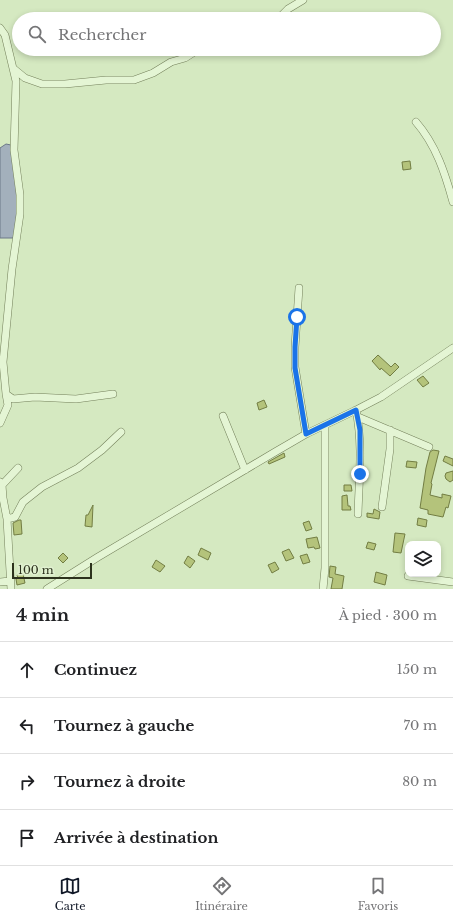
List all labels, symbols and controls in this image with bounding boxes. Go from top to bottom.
search box [12,12,441,56]
icon: search [26,23,48,45]
text: Rechercher [58,25,146,44]
route start [288,308,306,326]
route end [351,465,369,483]
map controls [405,541,441,577]
button: layers [405,541,441,577]
scale bar [12,561,92,580]
text: 100 m [18,563,54,577]
text: 4 min [16,605,69,626]
text: À pied · 300 m [339,607,437,624]
icon: ahead [16,659,38,681]
text: Continuez [54,660,137,679]
text: 150 m [397,661,437,678]
icon: left [16,715,38,737]
text: Tournez à gauche [54,716,194,735]
text: 70 m [404,717,437,734]
icon: right [16,771,38,793]
text: Tournez à droite [54,772,186,791]
text: 80 m [402,773,437,790]
icon: arrive [16,827,38,849]
text: Arrivée à destination [54,828,218,847]
tab: Carte [55,875,85,913]
tab: Itinéraire [195,875,248,913]
tab: Favoris [358,875,398,913]

